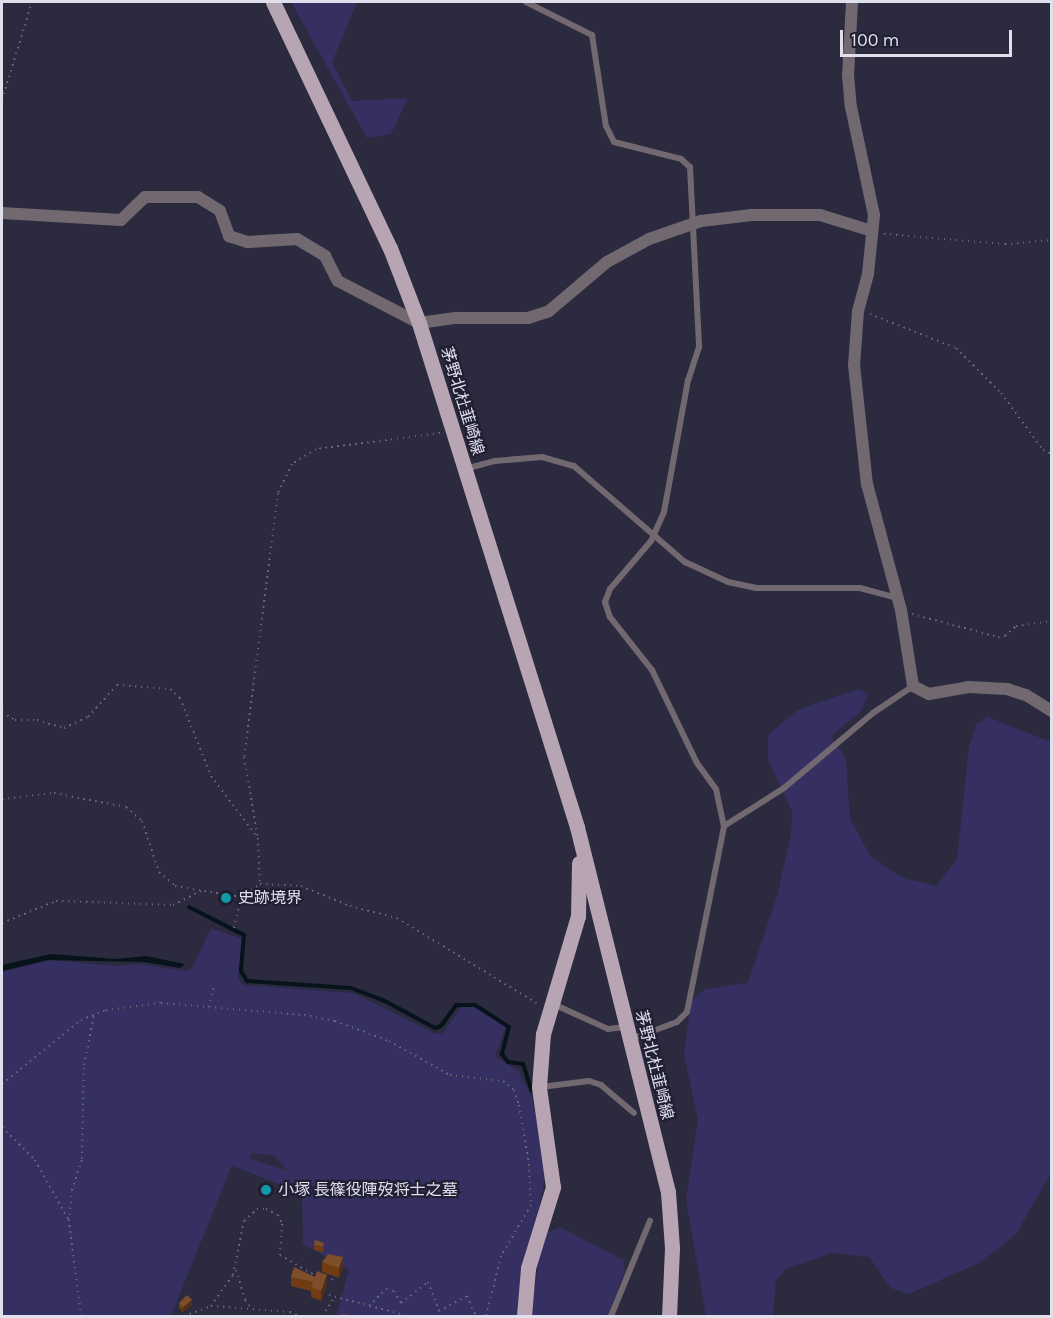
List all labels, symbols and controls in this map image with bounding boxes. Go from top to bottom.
scale bar [843,18,1016,56]
text: 100 m [851,29,899,51]
street label: 茅野北杜韮崎線 [436,345,488,457]
place label: 史跡境界 [238,888,302,908]
marker: 史跡境界 [219,891,233,905]
street label: 茅野北杜韮崎線 [631,1008,677,1122]
place label: 小塚 長篠役陣歿将士之墓 [278,1180,458,1200]
marker: 小塚 長篠役陣歿将士之墓 [259,1183,273,1197]

